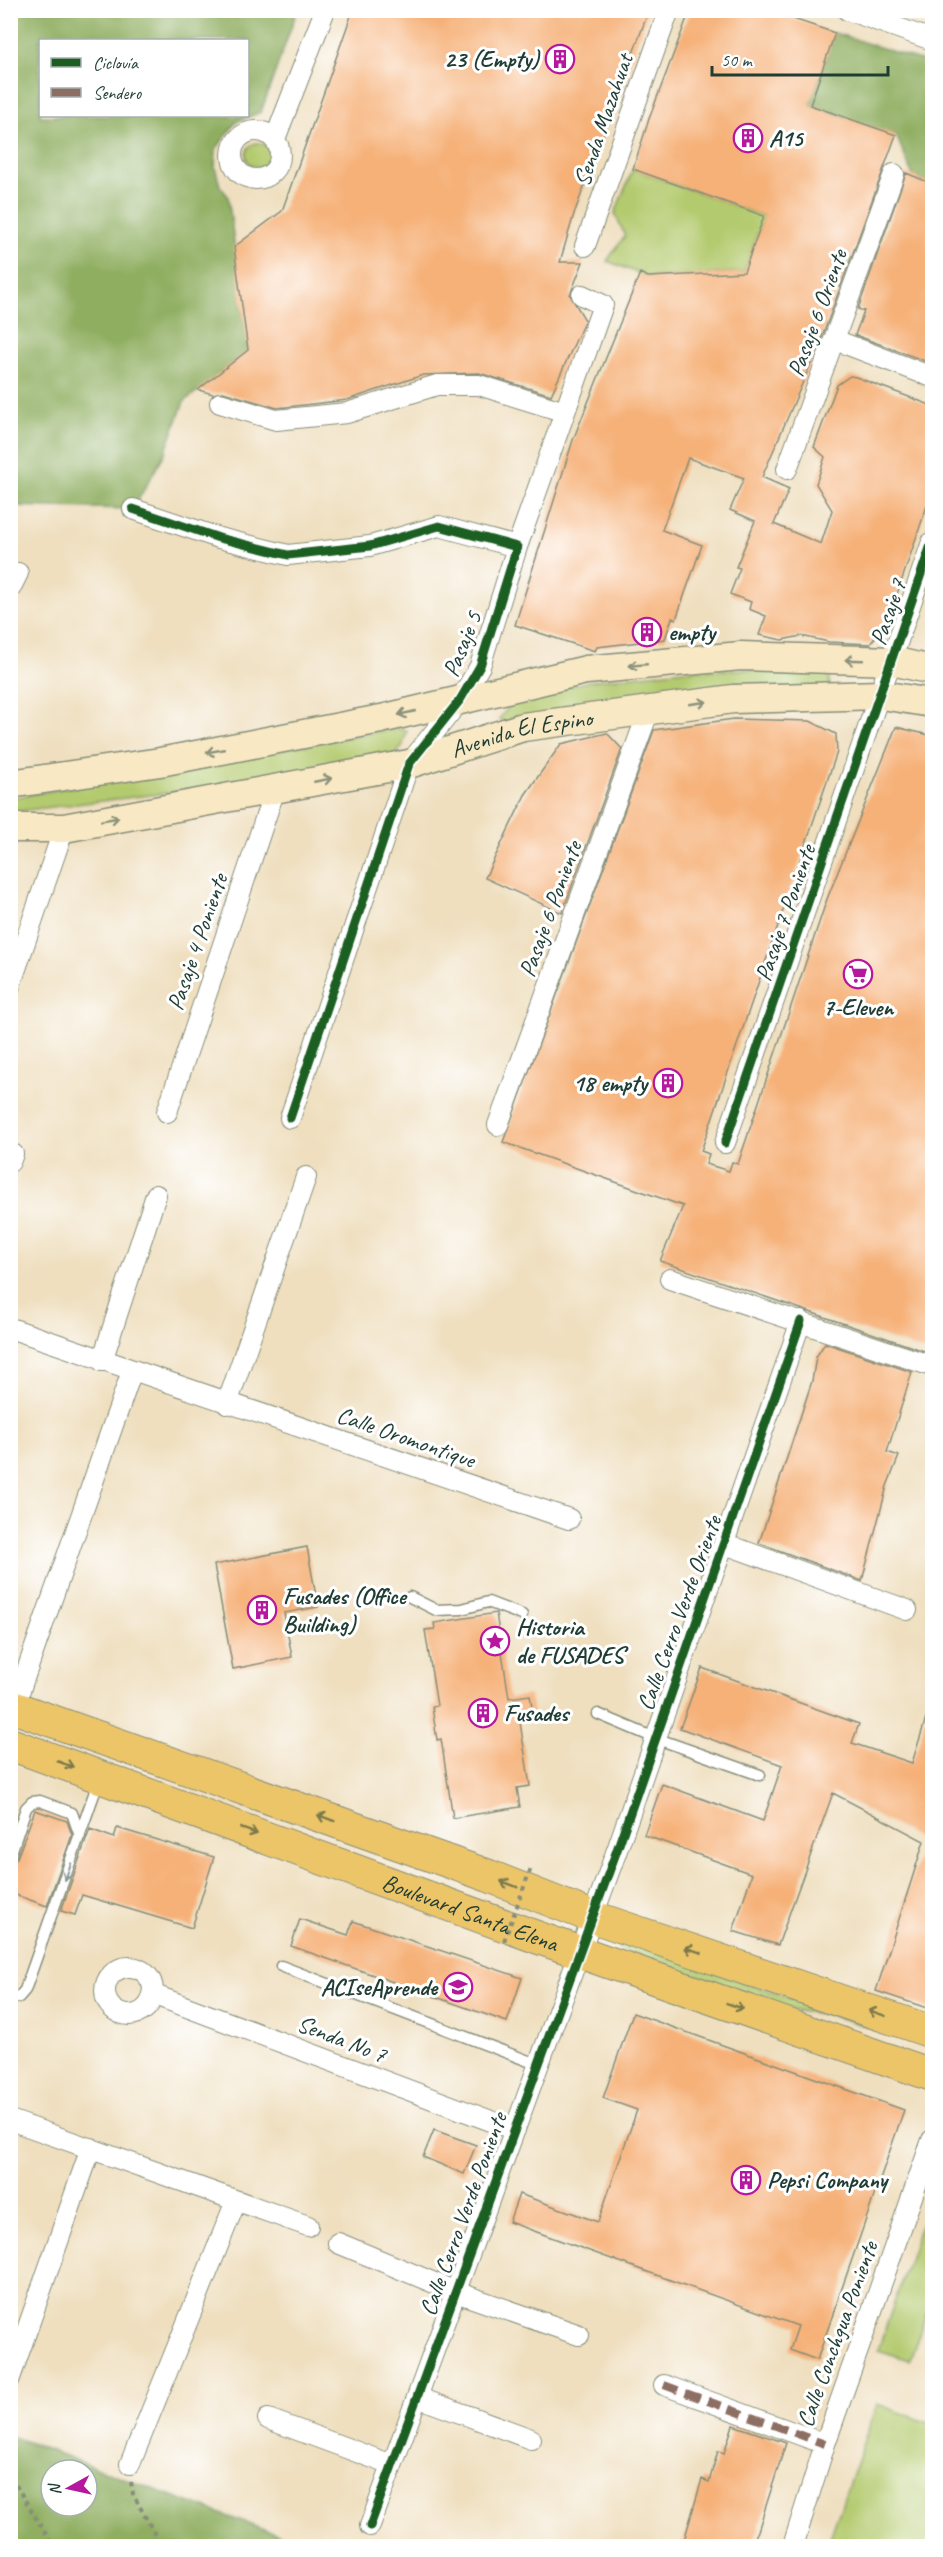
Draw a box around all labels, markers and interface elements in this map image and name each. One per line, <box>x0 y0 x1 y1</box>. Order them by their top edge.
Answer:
legend <box>39 39 249 117</box>
scale bar <box>712 39 888 77</box>
building icon: 23 (Empty) <box>544 43 576 75</box>
place label: 23 (Empty) <box>444 44 541 74</box>
street label: Senda Mazahuat <box>566 48 640 190</box>
text: 50 m <box>721 49 754 71</box>
text: Ciclovía <box>93 52 139 74</box>
text: Sendero <box>93 82 143 104</box>
building icon: A15 <box>732 122 764 154</box>
place label: A15 <box>769 123 805 153</box>
street label: Pasaje 6 Oriente <box>780 243 855 381</box>
street label: Pasaje 7 <box>863 574 914 649</box>
street label: Pasaje 5 <box>435 606 489 681</box>
building icon: empty <box>631 616 663 648</box>
place label: empty <box>668 617 718 647</box>
one-way arrow <box>844 654 864 666</box>
one-way arrow <box>629 660 649 671</box>
one-way arrow <box>687 698 707 709</box>
street label: Avenida El Espino <box>447 703 596 764</box>
one-way arrow <box>397 707 416 719</box>
one-way arrow <box>206 746 226 757</box>
one-way arrow <box>312 774 332 785</box>
one-way arrow <box>100 813 120 824</box>
street label: Pasaje 6 Poniente <box>512 835 589 981</box>
street label: Pasaje 7 Poniente <box>748 839 823 985</box>
street label: Pasaje 4 Poniente <box>160 868 235 1014</box>
supermarket icon: 7-Eleven <box>842 958 874 990</box>
place label: 7-Eleven <box>823 992 895 1022</box>
building icon: 18 empty <box>652 1067 684 1099</box>
place label: 18 empty <box>573 1068 650 1098</box>
street label: Calle Oromontique <box>333 1399 481 1475</box>
street label: Calle Cerro Verde Oriente <box>630 1510 729 1714</box>
place label: Fusades (Office Building) <box>283 1581 407 1639</box>
building icon: Fusades (Office Building) <box>246 1594 278 1626</box>
place label: Historia de FUSADES <box>516 1612 629 1670</box>
place icon: Historia de FUSADES <box>479 1625 511 1657</box>
building icon: Fusades <box>467 1697 499 1729</box>
place label: Fusades <box>504 1698 571 1728</box>
one-way arrow <box>56 1760 74 1771</box>
one-way arrow <box>317 1811 336 1822</box>
one-way arrow <box>239 1827 258 1838</box>
one-way arrow <box>62 1862 73 1881</box>
street label: Boulevard Santa Elena <box>378 1867 563 1959</box>
one-way arrow <box>500 1878 519 1889</box>
one-way arrow <box>684 1943 703 1954</box>
school or university icon: ACIseAprende <box>442 1971 474 2003</box>
place label: ACIseAprende <box>321 1972 439 2002</box>
one-way arrow <box>725 2001 744 2012</box>
one-way arrow <box>868 2006 887 2017</box>
street label: Senda No 7 <box>293 2008 392 2070</box>
street label: Calle Cerro Verde Poniente <box>412 2106 514 2320</box>
building icon: Pepsi Company <box>730 2164 762 2196</box>
place label: Pepsi Company <box>767 2165 890 2195</box>
street label: Calle Conchgua Poniente <box>790 2235 885 2431</box>
north arrow <box>39 2458 99 2518</box>
text: N <box>44 2481 66 2496</box>

